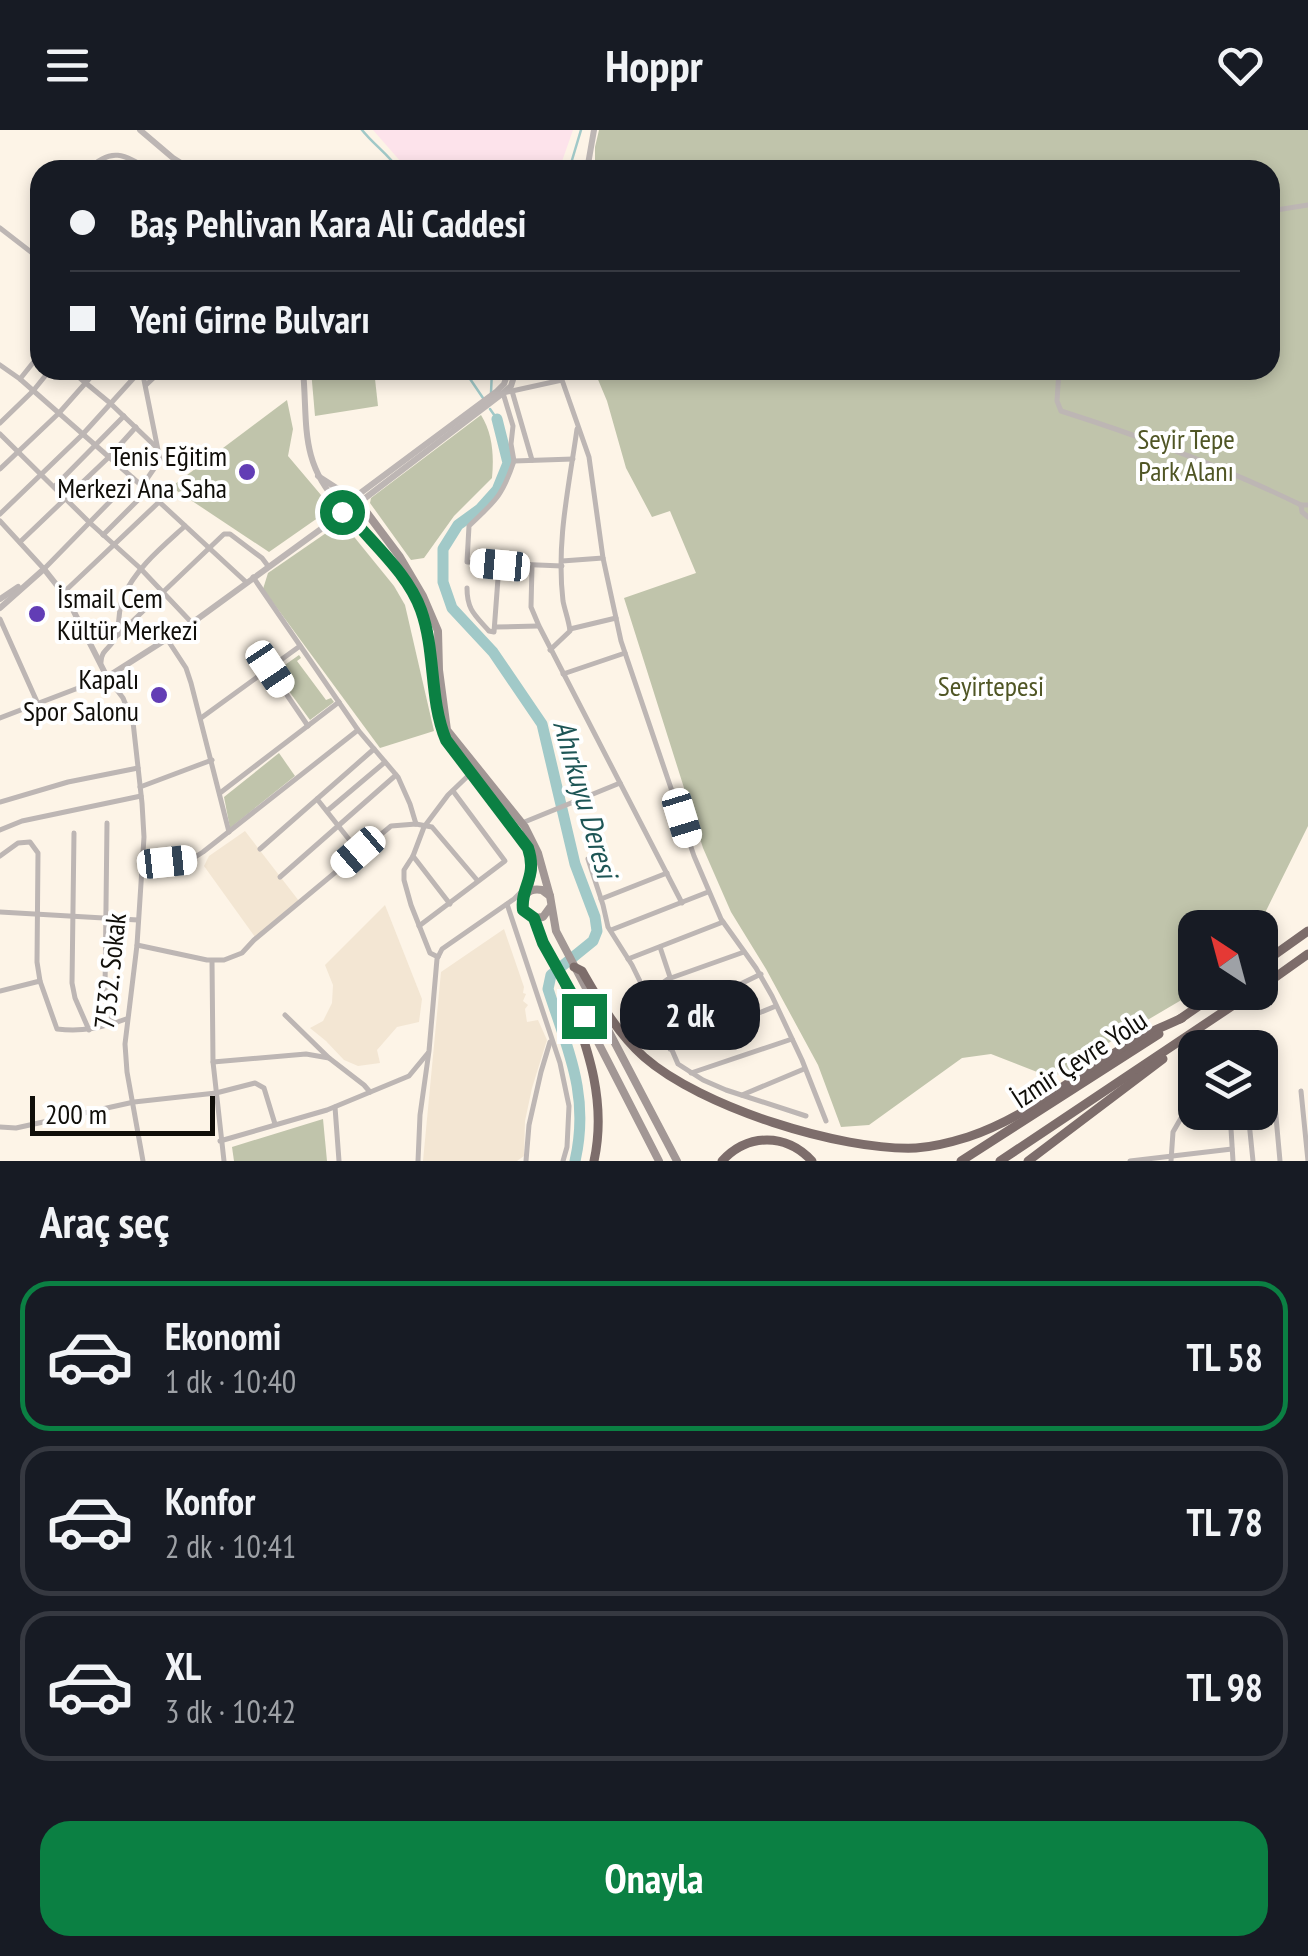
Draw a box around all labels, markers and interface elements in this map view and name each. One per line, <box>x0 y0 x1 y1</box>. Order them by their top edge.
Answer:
text: Hoppr <box>605 36 703 94</box>
icon: menu <box>40 38 95 93</box>
icon: heart <box>1213 38 1268 93</box>
text: Baş Pehlivan Kara Ali Caddesi <box>130 198 526 247</box>
text: Yeni Girne Bulvarı <box>130 294 370 343</box>
park label: Seyir Tepe Park Alanı <box>1137 420 1235 489</box>
place label: Tenis Eğitim Merkezi Ana Saha <box>57 437 227 506</box>
marker: Tenis Eğitim Merkezi Ana Saha <box>236 461 258 483</box>
route start <box>320 490 365 535</box>
car <box>469 547 531 583</box>
place label: İsmail Cem Kültür Merkezi <box>57 579 198 648</box>
marker: İsmail Cem Kültür Merkezi <box>26 603 48 625</box>
car <box>241 636 299 702</box>
place label: Kapalı Spor Salonu <box>23 660 139 729</box>
park label: Seyirtepesi <box>938 667 1044 704</box>
marker: Kapalı Spor Salonu <box>148 684 170 706</box>
water label: Ahırkuyu Deresi <box>545 715 629 886</box>
car <box>659 785 705 851</box>
car <box>326 821 390 883</box>
car <box>136 844 198 880</box>
north arrow <box>1178 910 1278 1010</box>
map controls <box>1178 910 1278 1130</box>
street label: 7532. Sokak <box>85 911 134 1031</box>
callout: 2 dk <box>619 981 759 1051</box>
route end <box>562 994 607 1039</box>
text: 2 dk <box>665 994 715 1036</box>
street label: İzmir Çevre Yolu <box>1004 1001 1154 1116</box>
button: layers <box>1178 1030 1278 1130</box>
scale bar <box>30 1091 215 1136</box>
text: 200 m <box>45 1095 107 1132</box>
text: Araç seç <box>40 1192 169 1250</box>
icon: car <box>45 1311 135 1401</box>
text: Ekonomi <box>165 1311 281 1360</box>
text: TL 58 <box>1186 1332 1263 1381</box>
text: 1 dk · 10:40 <box>165 1360 296 1402</box>
icon: car <box>45 1476 135 1566</box>
text: Konfor <box>165 1476 255 1525</box>
text: TL 78 <box>1186 1497 1263 1546</box>
text: 2 dk · 10:41 <box>165 1525 296 1567</box>
icon: car <box>45 1641 135 1731</box>
text: XL <box>165 1641 201 1690</box>
text: TL 98 <box>1186 1662 1263 1711</box>
text: 3 dk · 10:42 <box>165 1690 296 1732</box>
button: Onayla <box>40 1821 1268 1936</box>

